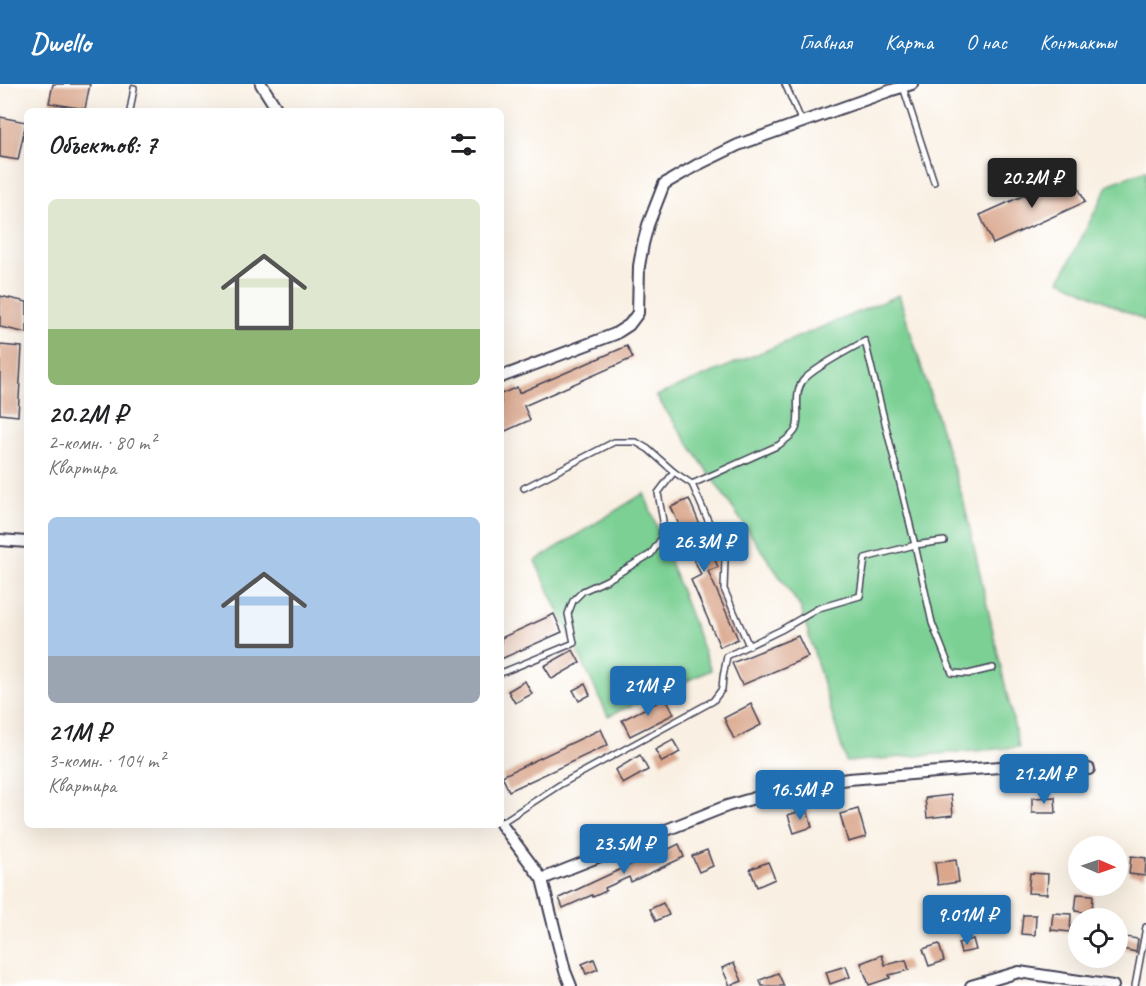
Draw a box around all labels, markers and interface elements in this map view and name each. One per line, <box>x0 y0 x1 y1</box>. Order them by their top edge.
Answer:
text: Dwello <box>30 25 91 60</box>
text: Главная <box>799 29 852 55</box>
text: Карта <box>885 29 933 55</box>
text: О нас <box>966 29 1007 55</box>
text: Контакты <box>1040 29 1116 55</box>
text: Объектов: 7 <box>48 128 157 161</box>
icon: filters <box>447 128 480 161</box>
pin: 20.2M ₽ <box>977 158 1087 209</box>
text: 20.2M ₽ <box>1002 165 1062 190</box>
icon: home <box>210 238 318 346</box>
text: 20.2M ₽ <box>48 397 127 430</box>
text: 2-комн. · 80 m² <box>48 430 156 455</box>
text: Квартира <box>48 455 116 480</box>
pin: 26.3M ₽ <box>649 522 759 573</box>
text: 26.3M ₽ <box>673 529 735 554</box>
icon: home <box>210 556 318 664</box>
pin: 21M ₽ <box>606 666 690 717</box>
text: 21M ₽ <box>624 673 672 698</box>
text: 21M ₽ <box>48 715 110 748</box>
text: 3-комн. · 104 m² <box>48 748 165 773</box>
pin: 21.2M ₽ <box>989 754 1099 805</box>
text: 21.2M ₽ <box>1014 761 1074 786</box>
pin: 16.5M ₽ <box>745 770 855 821</box>
text: Квартира <box>48 773 116 798</box>
text: 16.5M ₽ <box>770 777 830 802</box>
pin: 23.5M ₽ <box>569 824 679 875</box>
text: 23.5M ₽ <box>594 831 654 856</box>
north arrow <box>1068 836 1128 896</box>
map controls <box>1068 836 1128 968</box>
pin: 9.01M ₽ <box>912 895 1022 946</box>
text: 9.01M ₽ <box>937 902 997 927</box>
button: locate <box>1068 908 1128 968</box>

